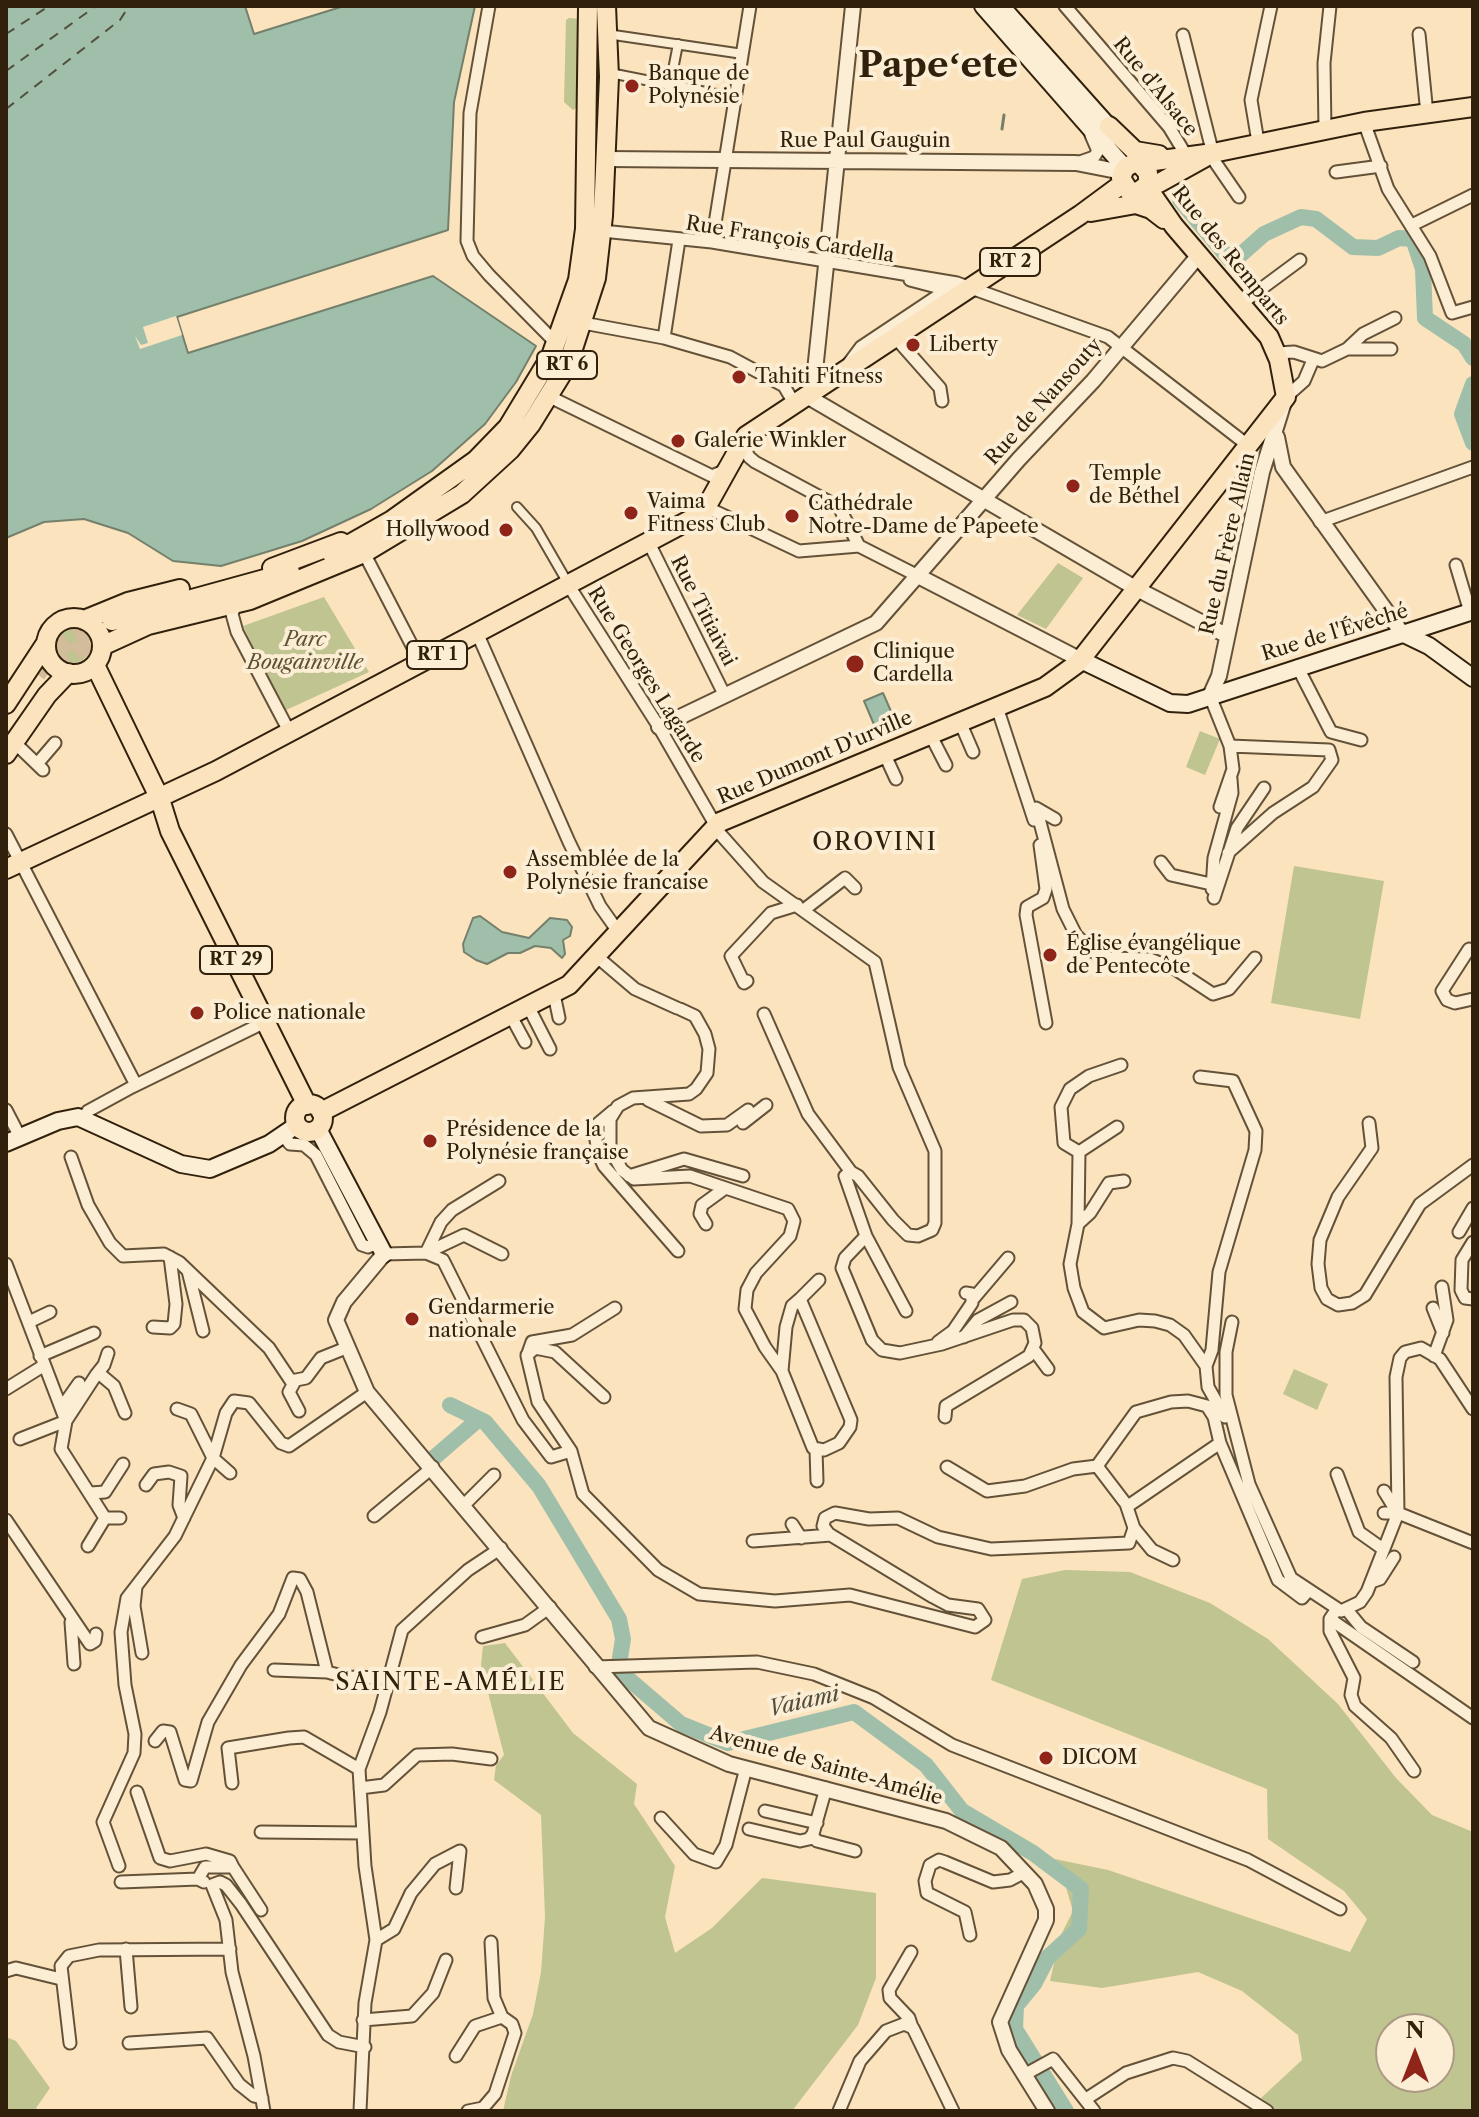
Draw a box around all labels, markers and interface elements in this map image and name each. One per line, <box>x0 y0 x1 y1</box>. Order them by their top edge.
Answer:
street label: Rue d'Alsace <box>1108 33 1202 141</box>
district label: Papeʻete <box>858 45 1018 89</box>
place label: Banque de Polynésie <box>648 62 749 109</box>
marker: Banque de Polynésie <box>623 77 641 95</box>
street label: Rue Paul Gauguin <box>780 129 950 153</box>
street label: Rue des Remparts <box>1166 181 1294 331</box>
street label: Rue François Cardella <box>684 212 896 268</box>
road number: RT 2 <box>980 248 1040 276</box>
place label: Liberty <box>929 333 998 357</box>
street label: Rue de Nansouty <box>981 333 1107 471</box>
marker: Liberty <box>904 336 922 354</box>
road number: RT 6 <box>537 351 597 379</box>
place label: Tahiti Fitness <box>755 365 883 389</box>
marker: Tahiti Fitness <box>730 368 748 386</box>
place label: Galerie Winkler <box>694 429 846 453</box>
marker: Galerie Winkler <box>669 432 687 450</box>
street label: Rue du Frère Allain <box>1195 451 1261 637</box>
place label: Temple de Béthel <box>1089 462 1180 509</box>
marker: Temple de Béthel <box>1064 477 1082 495</box>
place label: Vaima Fitness Club <box>647 490 765 537</box>
place label: Cathédrale Notre-Dame de Papeete <box>808 492 1039 539</box>
marker: Vaima Fitness Club <box>622 504 640 522</box>
marker: Cathédrale Notre-Dame de Papeete <box>783 507 801 525</box>
place label: Hollywood <box>385 518 490 542</box>
marker: Hollywood <box>497 521 515 539</box>
street label: Rue Titiaivai <box>665 552 741 670</box>
street label: Rue Georges Lagarde <box>582 582 710 768</box>
street label: Rue de l'Évêché <box>1259 599 1411 667</box>
park label: Parc Bougainville <box>247 628 363 675</box>
place label: Clinique Cardella <box>873 640 955 687</box>
road number: RT 1 <box>407 641 467 669</box>
marker: Clinique Cardella <box>844 653 866 675</box>
street label: Rue Dumont D'urville <box>714 706 916 810</box>
district label: OROVINI <box>812 829 938 857</box>
place label: Assemblée de la Polynésie francaise <box>526 848 709 895</box>
marker: Assemblée de la Polynésie francaise <box>501 863 519 881</box>
place label: Église évangélique de Pentecôte <box>1066 932 1241 979</box>
road number: RT 29 <box>200 946 272 974</box>
marker: Église évangélique de Pentecôte <box>1041 946 1059 964</box>
place label: Police nationale <box>213 1001 366 1025</box>
marker: Police nationale <box>188 1004 206 1022</box>
place label: Présidence de la Polynésie française <box>446 1118 629 1165</box>
marker: Présidence de la Polynésie française <box>421 1132 439 1150</box>
place label: Gendarmerie nationale <box>428 1296 555 1343</box>
marker: Gendarmerie nationale <box>403 1310 421 1328</box>
district label: SAINTE-AMÉLIE <box>335 1669 567 1697</box>
water label: Vaiami <box>766 1681 842 1723</box>
street label: Avenue de Sainte-Amélie <box>707 1721 945 1811</box>
place label: DICOM <box>1062 1746 1137 1770</box>
marker: DICOM <box>1037 1749 1055 1767</box>
north arrow <box>1375 2013 1455 2093</box>
text: N <box>1405 2017 1425 2044</box>

